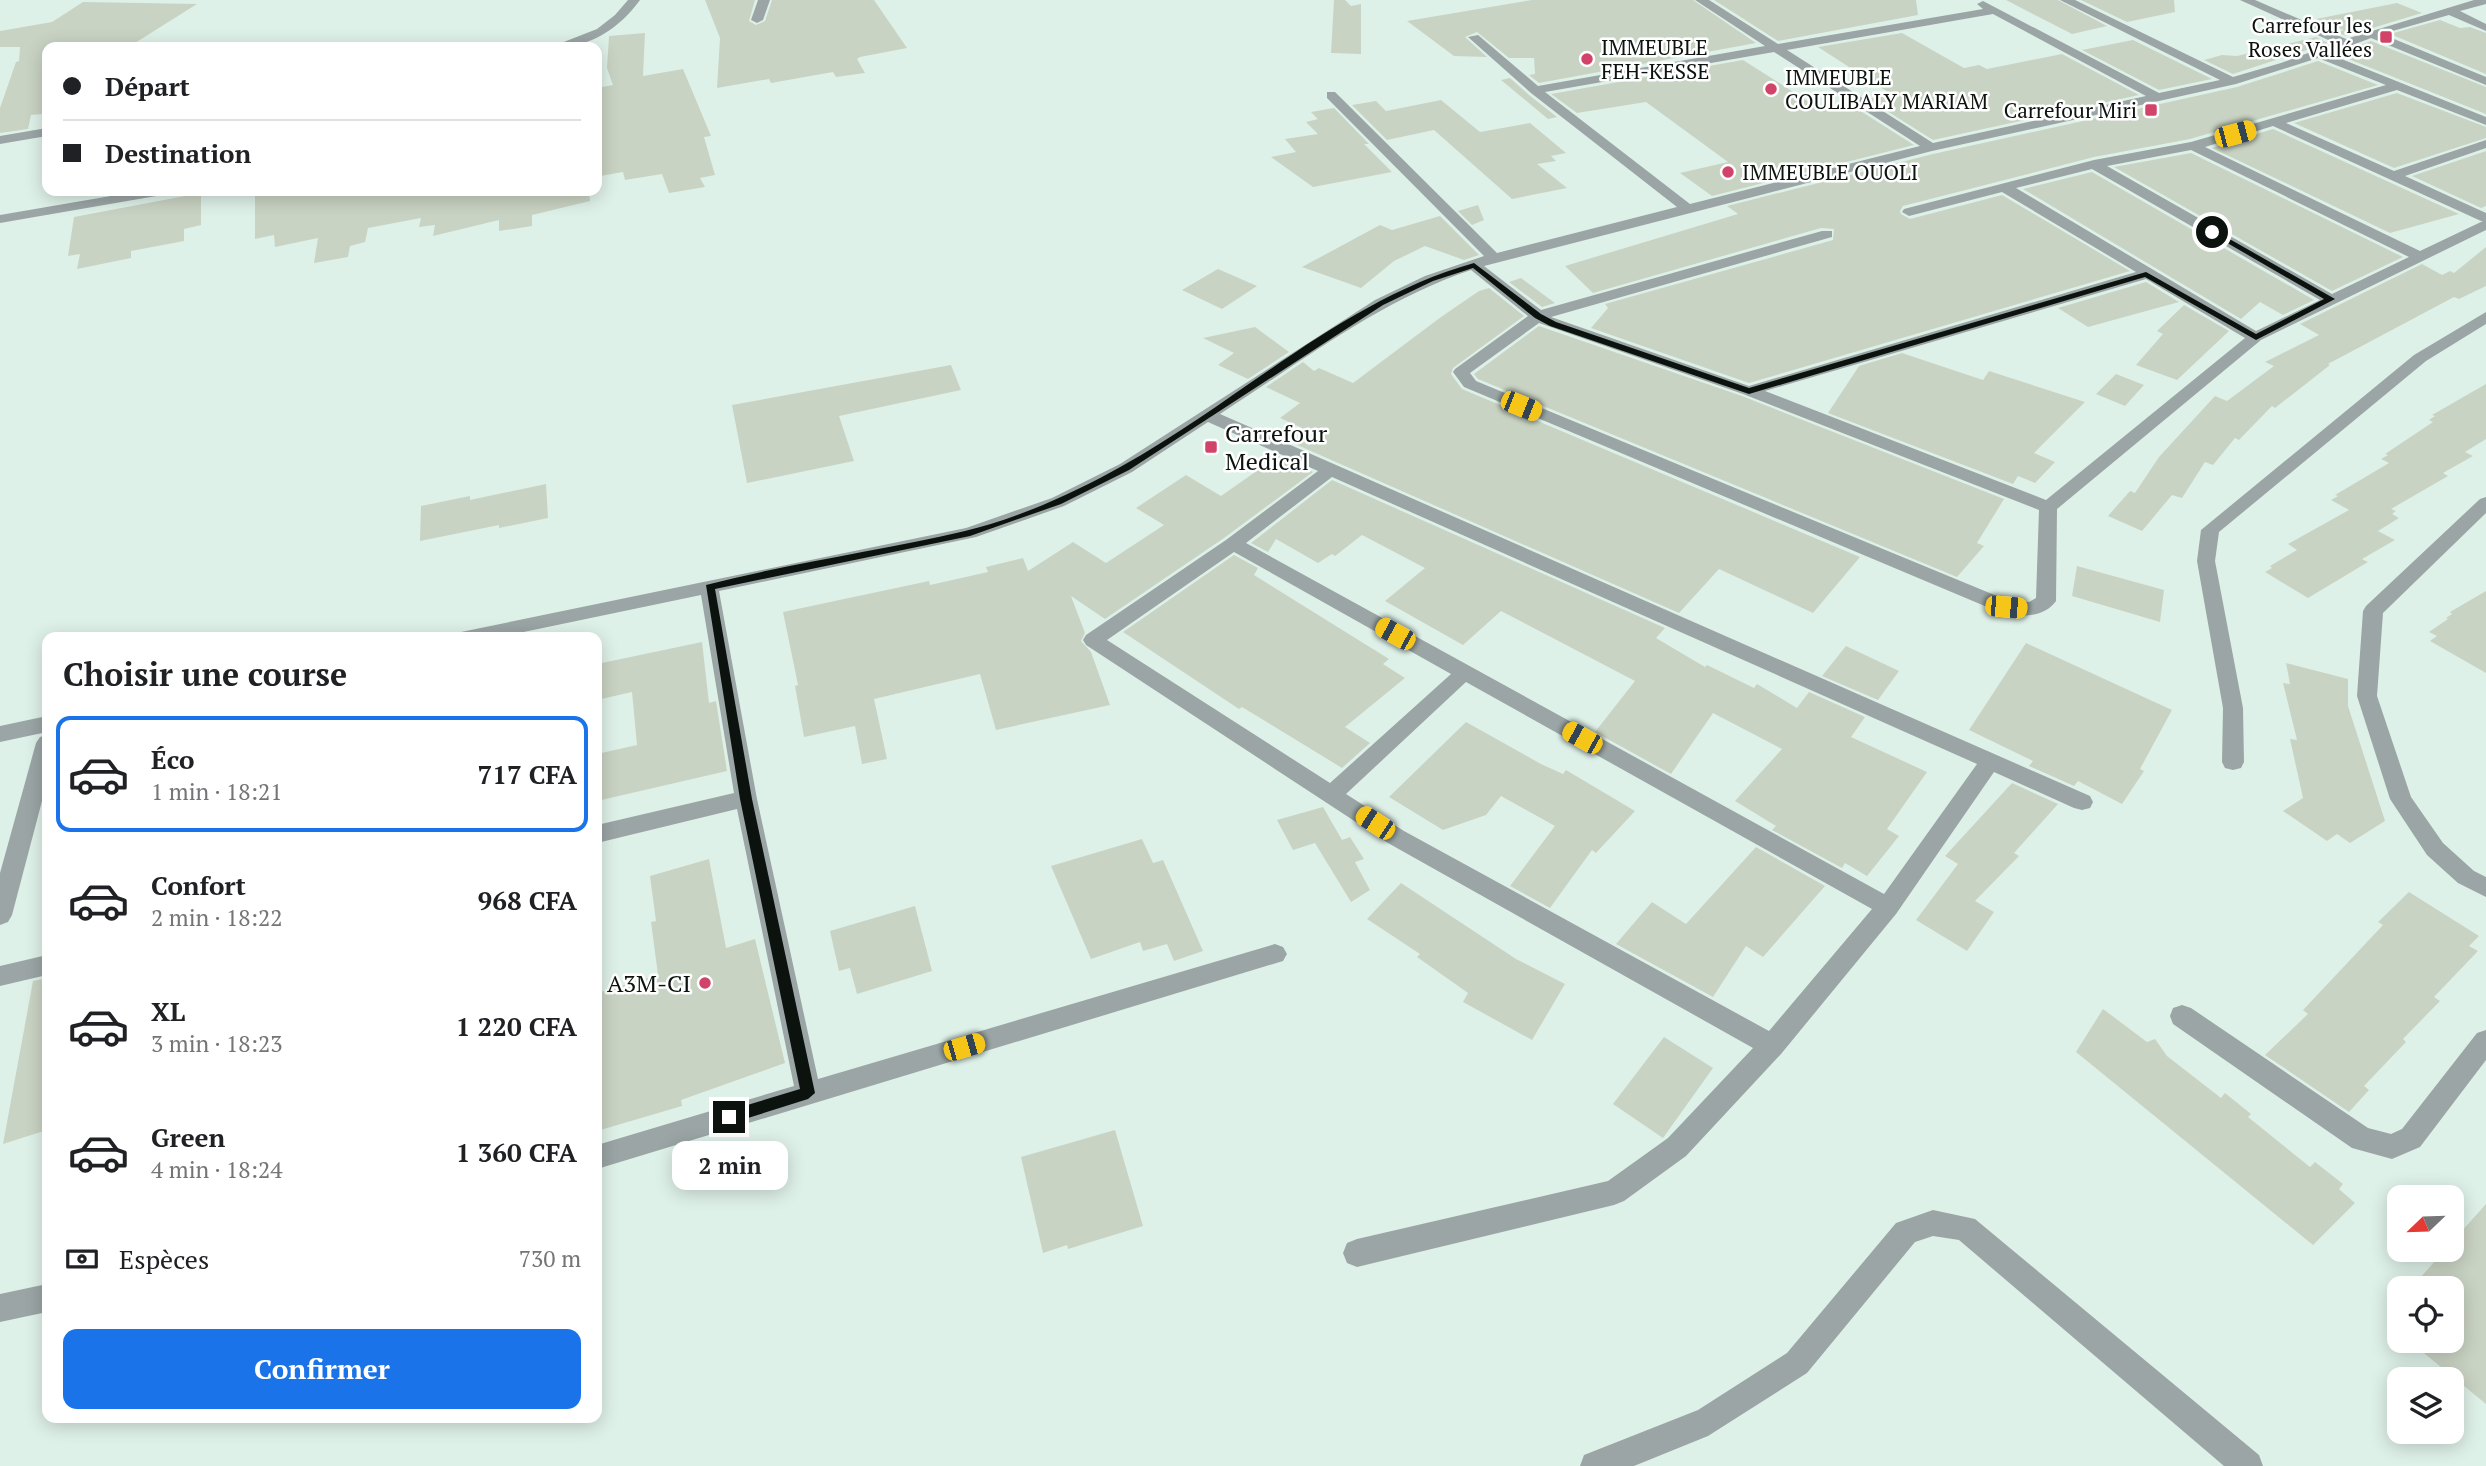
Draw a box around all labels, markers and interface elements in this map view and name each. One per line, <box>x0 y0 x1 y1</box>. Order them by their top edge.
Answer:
place label: Carrefour les Roses Vallées <box>2248 11 2372 63</box>
marker: Carrefour les Roses Vallées <box>2378 29 2394 45</box>
place label: IMMEUBLE FEH-KESSE <box>1601 33 1709 85</box>
marker: IMMEUBLE FEH-KESSE <box>1579 51 1595 67</box>
place label: IMMEUBLE COULIBALY MARIAM <box>1785 63 1988 115</box>
text: Départ <box>105 69 190 103</box>
marker: IMMEUBLE COULIBALY MARIAM <box>1763 81 1779 97</box>
place label: Carrefour Miri <box>2004 96 2137 124</box>
marker: Carrefour Miri <box>2143 102 2159 118</box>
car <box>2212 118 2259 150</box>
text: Destination <box>105 136 251 170</box>
place label: IMMEUBLE OUOLI <box>1742 158 1918 186</box>
marker: IMMEUBLE OUOLI <box>1720 164 1736 180</box>
route start <box>2196 216 2228 248</box>
car <box>1498 388 1545 424</box>
place label: Carrefour Medical <box>1225 417 1328 477</box>
marker: Carrefour Medical <box>1203 439 1219 455</box>
car <box>1985 595 2028 619</box>
car <box>1372 615 1419 653</box>
text: Choisir une course <box>63 653 347 695</box>
car <box>1559 719 1606 757</box>
text: Éco <box>151 742 194 776</box>
icon: car <box>67 743 130 806</box>
text: 717 CFA <box>478 757 577 791</box>
text: 1 min · 18:21 <box>151 776 283 807</box>
car <box>1352 803 1399 843</box>
text: Confort <box>151 868 246 902</box>
icon: car <box>67 869 130 932</box>
text: 968 CFA <box>478 883 577 917</box>
text: 2 min · 18:22 <box>151 902 283 933</box>
place label: A3M-CI <box>607 967 691 999</box>
marker: A3M-CI <box>697 975 713 991</box>
text: XL <box>151 994 185 1028</box>
icon: car <box>67 995 130 1058</box>
text: 1 220 CFA <box>456 1009 577 1043</box>
text: 3 min · 18:23 <box>151 1028 283 1059</box>
car <box>941 1031 988 1063</box>
route end <box>713 1101 745 1133</box>
text: Green <box>151 1120 225 1154</box>
icon: car <box>67 1121 130 1184</box>
text: 1 360 CFA <box>456 1135 577 1169</box>
callout: 2 min <box>671 1142 787 1190</box>
text: 2 min <box>699 1150 761 1181</box>
text: 4 min · 18:24 <box>151 1154 283 1185</box>
north arrow <box>2387 1185 2464 1262</box>
map controls <box>2387 1185 2464 1444</box>
icon: cash <box>63 1240 101 1278</box>
text: Espèces <box>119 1242 209 1276</box>
text: 730 m <box>519 1243 581 1274</box>
button: locate <box>2387 1276 2464 1353</box>
button: Confirmer <box>63 1329 581 1409</box>
button: layers <box>2387 1367 2464 1444</box>

